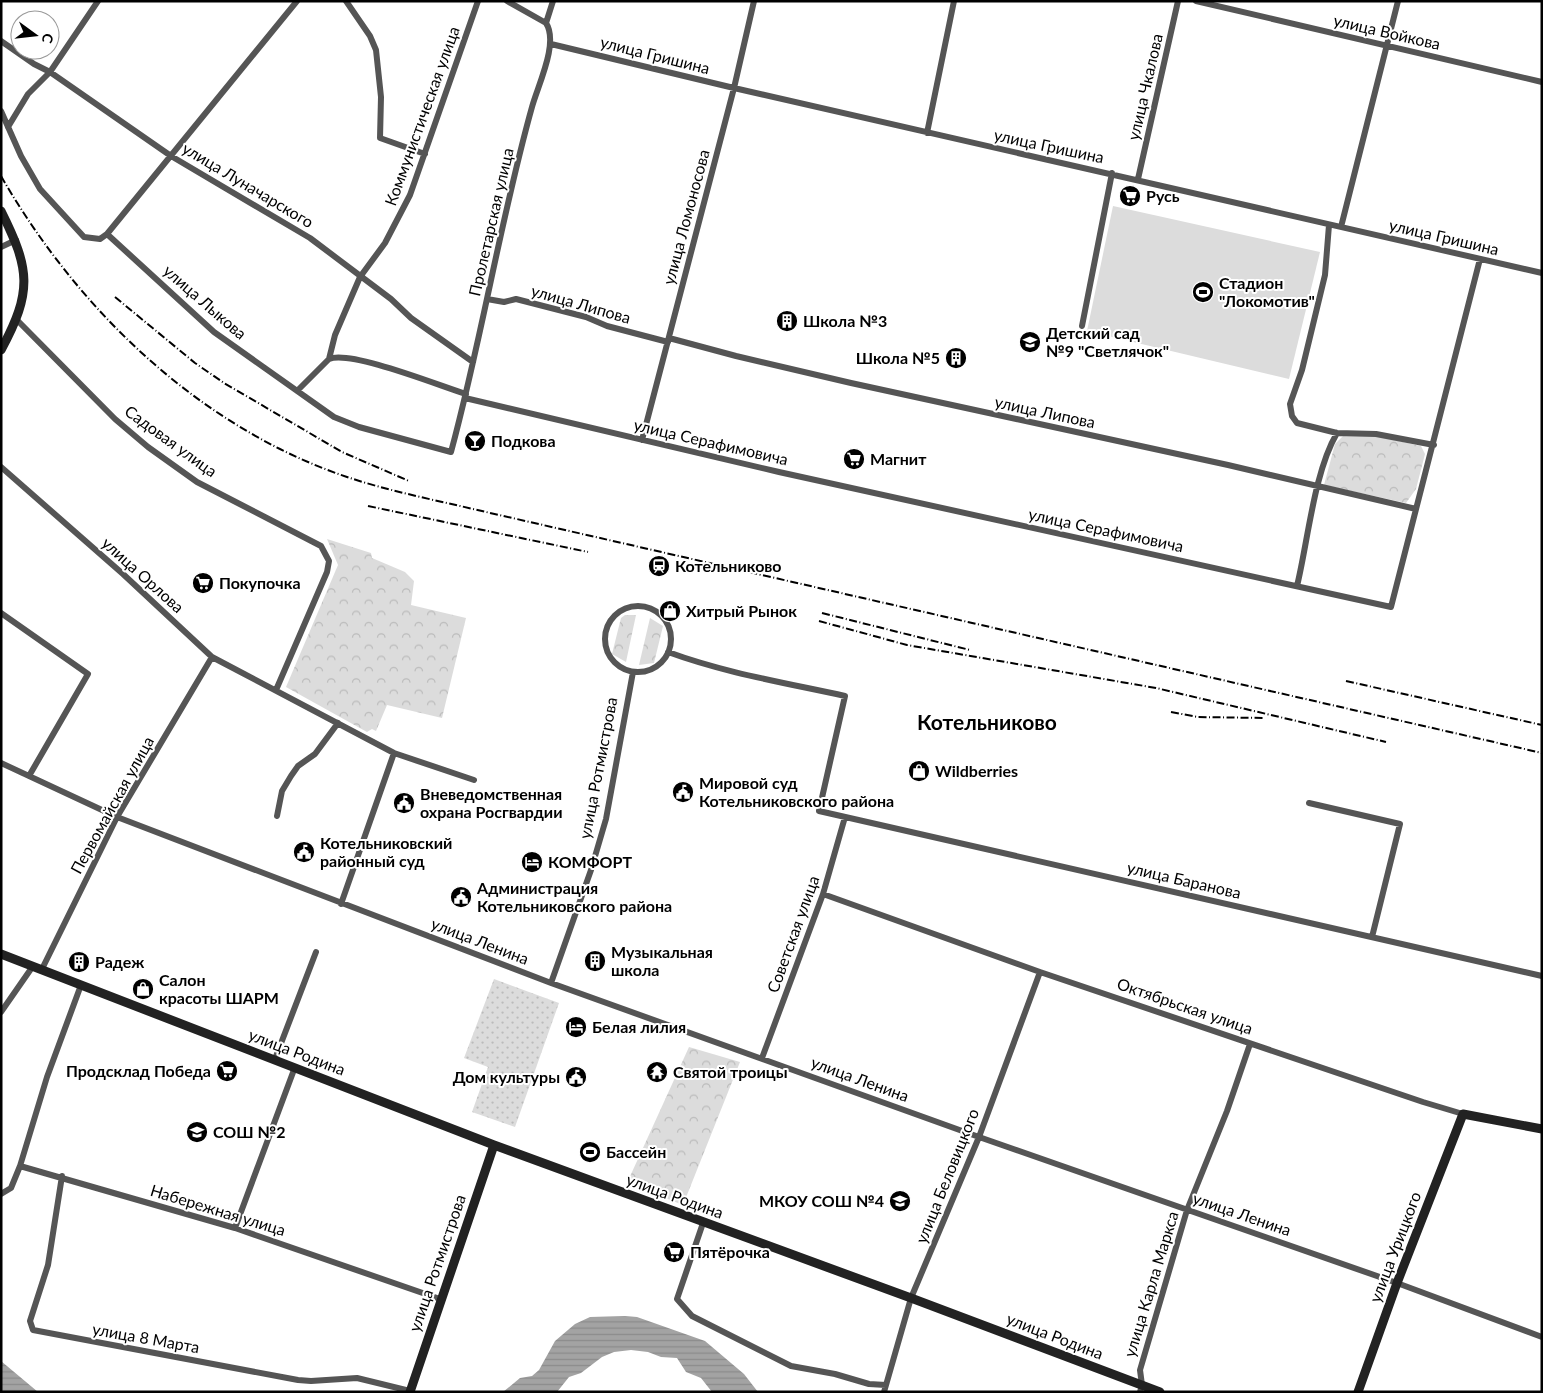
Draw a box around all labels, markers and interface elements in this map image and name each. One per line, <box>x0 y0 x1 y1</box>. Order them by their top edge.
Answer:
north arrow <box>10 10 60 60</box>
street label: улица Войкова <box>1332 10 1442 53</box>
street label: Коммунистическая улица <box>380 24 463 208</box>
text: С <box>38 32 57 46</box>
street label: улица Гришина <box>598 32 712 77</box>
street label: улица Чкалова <box>1123 32 1166 142</box>
street label: улица Гришина <box>992 125 1106 166</box>
street label: улица Луначарского <box>179 138 317 231</box>
street label: Пролетарская улица <box>464 146 517 298</box>
street label: улица Ломоносова <box>658 147 713 287</box>
supermarket icon: Русь <box>1118 184 1142 208</box>
place label: Русь <box>1146 186 1180 205</box>
street label: улица Гришина <box>1387 215 1501 258</box>
street label: улица Лыкова <box>160 260 251 343</box>
place label: Стадион "Локомотив" <box>1219 273 1315 310</box>
street label: улица Липова <box>529 280 633 327</box>
sports icon: Стадион "Локомотив" <box>1191 280 1215 304</box>
building icon: Школа №3 <box>775 309 799 333</box>
place label: Школа №3 <box>803 311 887 330</box>
place label: Детский сад №9 "Светлячок" <box>1046 323 1169 360</box>
school or university icon: Детский сад №9 "Светлячок" <box>1018 330 1042 354</box>
building icon: Школа №5 <box>944 346 968 370</box>
place label: Школа №5 <box>856 348 940 367</box>
street label: улица Липова <box>993 392 1097 431</box>
street label: Садовая улица <box>122 401 221 480</box>
street label: улица Серафимовича <box>632 414 790 469</box>
bar icon: Подкова <box>463 429 487 453</box>
place label: Подкова <box>491 431 556 450</box>
supermarket icon: Магнит <box>842 447 866 471</box>
place label: Магнит <box>870 449 927 468</box>
street label: улица Серафимовича <box>1027 504 1185 555</box>
street label: улица Орлова <box>99 533 188 616</box>
station icon: Котельниково <box>647 554 671 578</box>
place label: Котельниково <box>675 556 782 575</box>
supermarket icon: Покупочка <box>191 571 215 595</box>
place label: Покупочка <box>219 573 301 592</box>
shop icon: Хитрый Рынок <box>658 599 682 623</box>
place label: Хитрый Рынок <box>686 601 797 620</box>
street label: улица Ротмистрова <box>574 695 621 840</box>
district label: Котельниково <box>917 709 1057 734</box>
street label: Первомайская улица <box>66 733 157 877</box>
shop icon: Wildberries <box>907 759 931 783</box>
place label: Wildberries <box>935 761 1018 780</box>
place label: Мировой суд Котельниковского района <box>699 773 894 810</box>
public building icon: Мировой суд Котельниковского района <box>671 780 695 804</box>
place label: Вневедомственная охрана Росгвардии <box>420 784 562 821</box>
public building icon: Вневедомственная охрана Росгвардии <box>392 791 416 815</box>
place label: Котельниковский районный суд <box>320 833 452 870</box>
public building icon: Котельниковский районный суд <box>292 840 316 864</box>
hotel icon: КОМФОРТ <box>520 850 544 874</box>
place label: КОМФОРТ <box>548 852 632 871</box>
street label: улица Баранова <box>1125 857 1243 902</box>
street label: Советская улица <box>763 873 823 995</box>
place label: Администрация Котельниковского района <box>476 878 672 915</box>
public building icon: Администрация Котельниковского района <box>449 885 473 909</box>
street label: улица Ленина <box>429 913 532 968</box>
place label: Музыкальная школа <box>611 942 713 979</box>
building icon: Музыкальная школа <box>583 949 607 973</box>
building icon: Радеж <box>67 950 91 974</box>
place label: Радеж <box>95 952 144 971</box>
place label: Салон красоты ШАРМ <box>159 970 279 1007</box>
street label: Октябрьская улица <box>1115 973 1255 1038</box>
shop icon: Салон красоты ШАРМ <box>131 977 155 1001</box>
hotel icon: Белая лилия <box>564 1015 588 1039</box>
place label: Белая лилия <box>592 1017 686 1036</box>
street label: улица Родина <box>246 1024 348 1079</box>
street label: улица Ленина <box>809 1052 912 1105</box>
supermarket icon: Продсклад Победа <box>215 1059 239 1083</box>
temple icon: Святой троицы <box>645 1060 669 1084</box>
place label: Продсклад Победа <box>66 1061 211 1080</box>
place label: Святой троицы <box>673 1062 788 1081</box>
public building icon: Дом культуры <box>564 1065 588 1089</box>
place label: Дом культуры <box>453 1067 560 1086</box>
street label: улица Беловицкого <box>911 1106 982 1246</box>
school or university icon: СОШ №2 <box>185 1120 209 1144</box>
place label: СОШ №2 <box>213 1122 286 1141</box>
sports icon: Бассейн <box>578 1140 602 1164</box>
place label: Бассейн <box>606 1142 666 1161</box>
street label: улица Родина <box>624 1169 726 1222</box>
street label: Набережная улица <box>148 1180 288 1239</box>
street label: улица Ленина <box>1190 1188 1294 1239</box>
school or university icon: МКОУ СОШ №4 <box>888 1189 912 1213</box>
street label: улица Урицкого <box>1365 1189 1424 1305</box>
place label: МКОУ СОШ №4 <box>759 1191 884 1210</box>
street label: улица Ротмистрова <box>404 1192 469 1334</box>
street label: улица Карла Маркса <box>1119 1209 1182 1359</box>
supermarket icon: Пятёрочка <box>662 1240 686 1264</box>
place label: Пятёрочка <box>690 1242 770 1261</box>
street label: улица Родина <box>1004 1308 1106 1363</box>
street label: улица 8 Марта <box>91 1319 201 1356</box>

